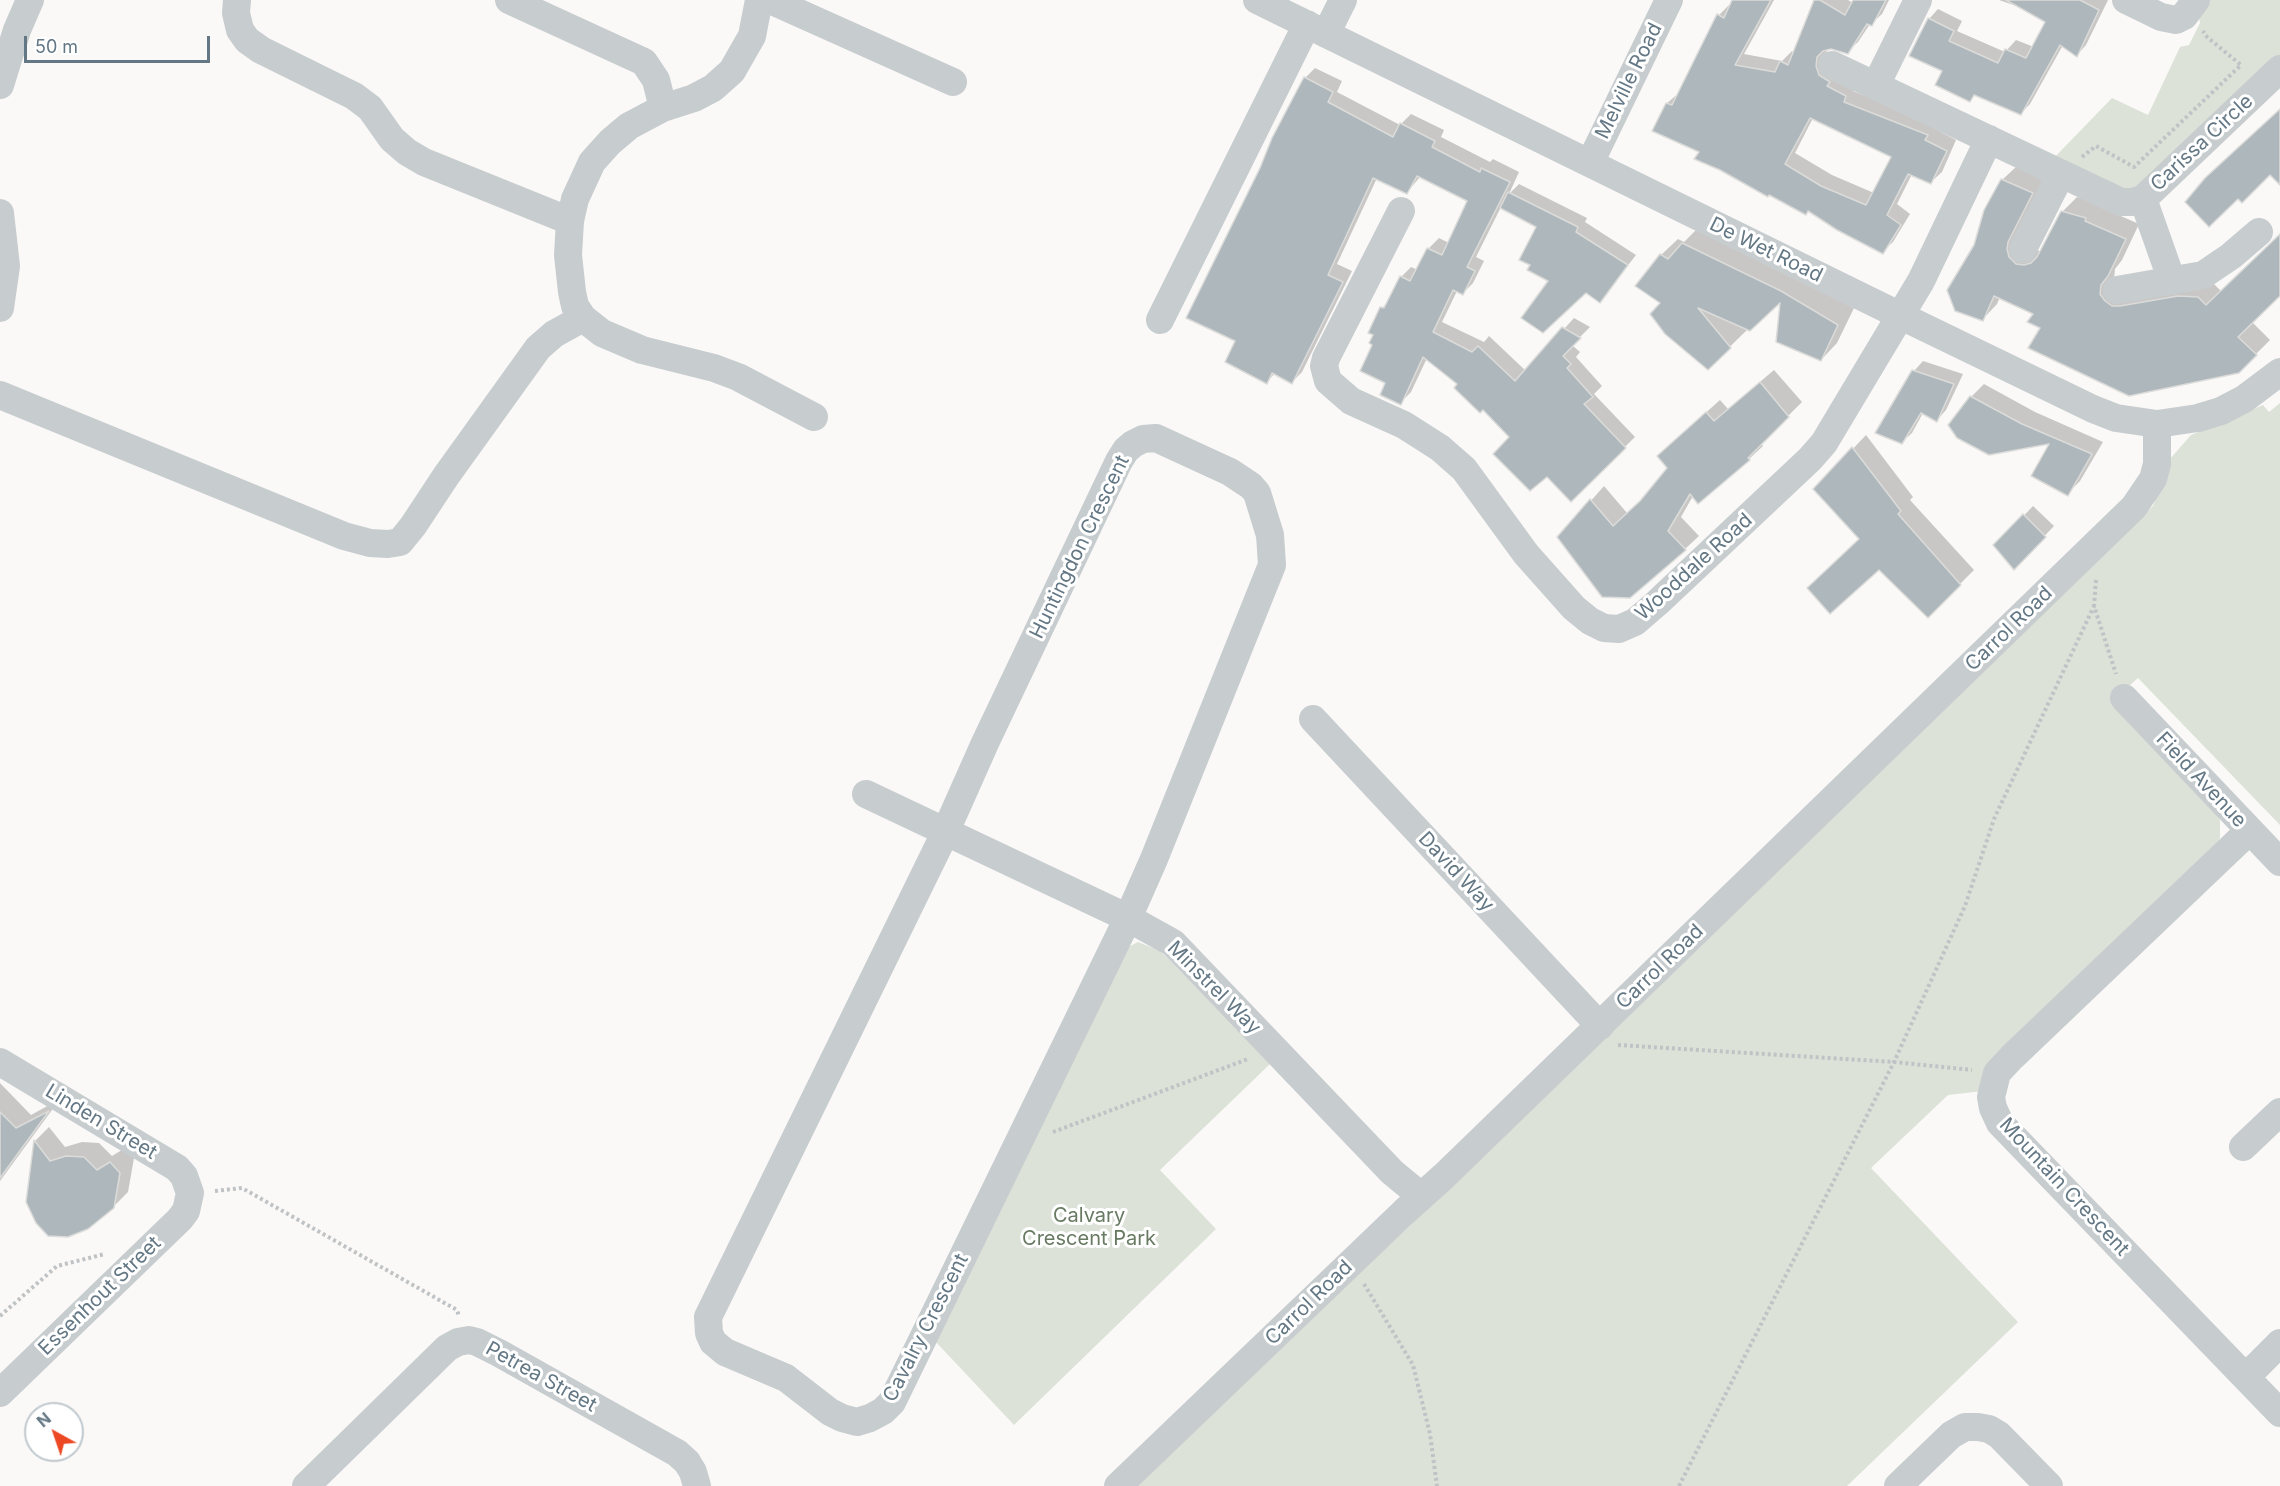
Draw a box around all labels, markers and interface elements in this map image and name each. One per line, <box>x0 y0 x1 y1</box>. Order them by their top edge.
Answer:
street label: Melville Road <box>1591 19 1667 143</box>
scale bar <box>27 24 213 62</box>
text: 50 m <box>35 36 78 57</box>
street label: Carissa Circle <box>2146 90 2258 196</box>
street label: De Wet Road <box>1706 212 1826 288</box>
street label: Huntingdon Crescent <box>1025 451 1135 643</box>
street label: Wooddale Road <box>1631 508 1757 626</box>
street label: Carrol Road <box>1961 582 2057 676</box>
street label: Field Avenue <box>2151 727 2251 833</box>
street label: David Way <box>1413 827 1499 917</box>
street label: Carrol Road <box>1612 920 1708 1014</box>
street label: Minstrel Way <box>1162 936 1266 1040</box>
street label: Linden Street <box>41 1079 161 1165</box>
street label: Mountain Crescent <box>1994 1113 2134 1261</box>
park label: Calvary Crescent Park <box>1022 1204 1156 1251</box>
street label: Essenhout Street <box>34 1231 166 1361</box>
street label: Cavalry Crescent <box>878 1250 974 1406</box>
street label: Carrol Road <box>1261 1256 1357 1350</box>
street label: Petrea Street <box>481 1337 601 1417</box>
north arrow <box>24 1402 84 1462</box>
text: N <box>33 1408 55 1431</box>

